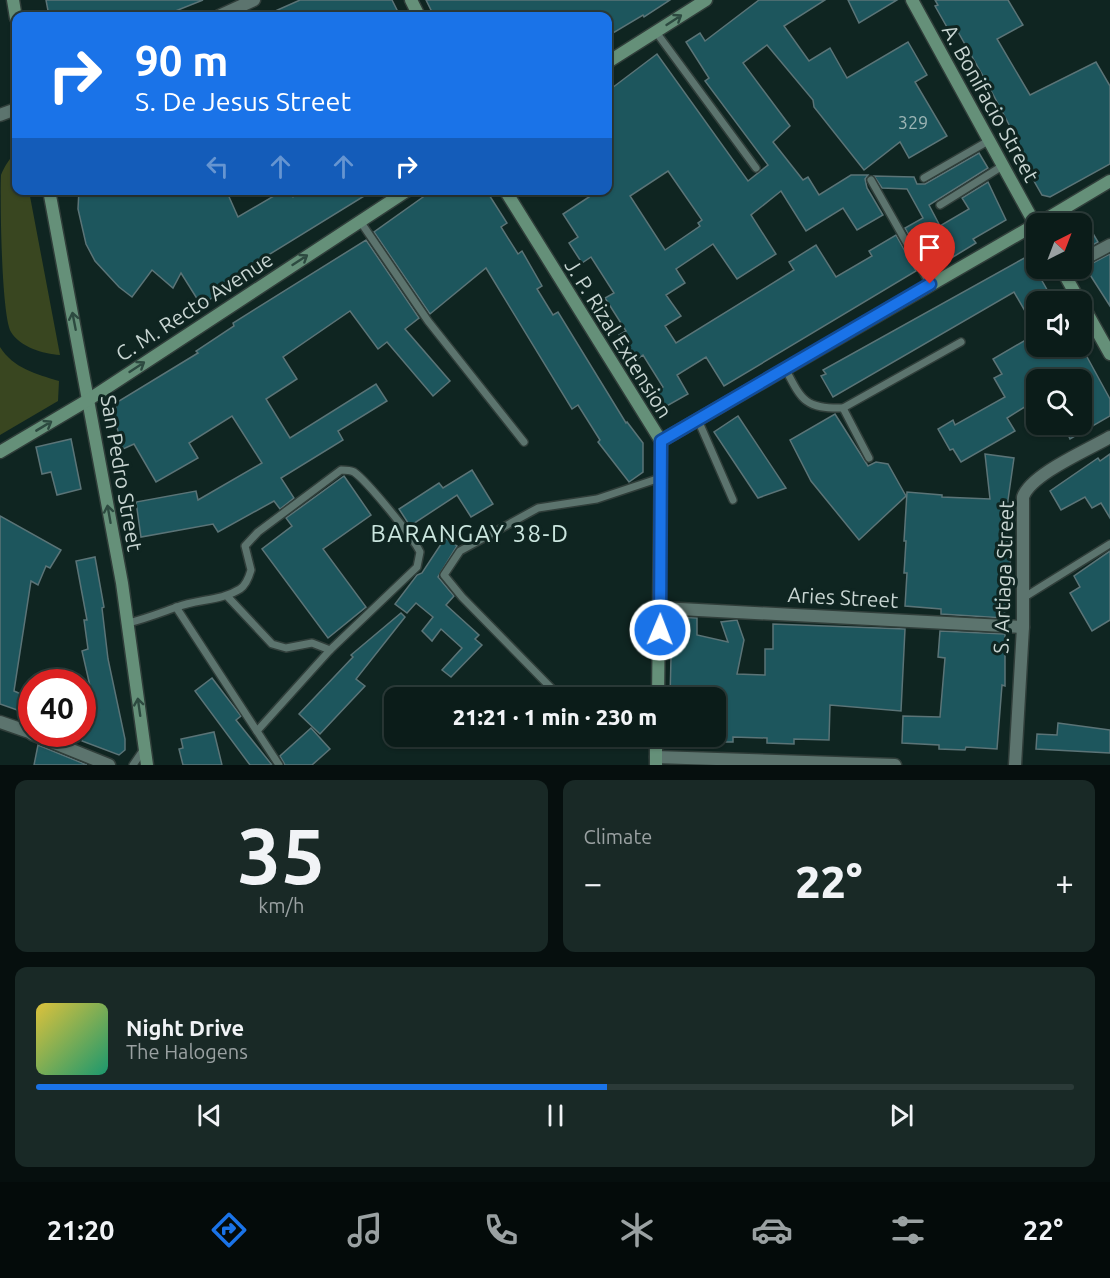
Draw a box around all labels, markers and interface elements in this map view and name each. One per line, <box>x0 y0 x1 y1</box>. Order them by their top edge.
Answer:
one-way arrow <box>665 14 682 26</box>
street label: A. Bonifacio Street <box>938 20 1044 186</box>
icon: right <box>36 36 114 114</box>
text: 90 m <box>135 37 229 84</box>
text: S. De Jesus Street <box>135 86 351 116</box>
house number: 329 <box>898 112 928 132</box>
icon: left <box>201 150 234 183</box>
icon: ahead <box>264 150 297 183</box>
icon: ahead <box>327 150 360 183</box>
icon: right <box>390 150 423 183</box>
north arrow <box>1026 213 1092 279</box>
map controls <box>1026 213 1092 435</box>
pin <box>904 222 955 284</box>
icon: arrive <box>913 231 946 264</box>
street label: C. M. Recto Avenue <box>111 246 277 366</box>
one-way arrow <box>291 254 308 266</box>
street label: J. P. Rizal Extension <box>560 254 678 422</box>
button: sound <box>1026 291 1092 357</box>
one-way arrow <box>68 312 79 332</box>
one-way arrow <box>128 360 145 373</box>
button: search <box>1026 369 1092 435</box>
street label: San Pedro Street <box>96 393 148 553</box>
one-way arrow <box>35 419 52 431</box>
street label: S. Artiaga Street <box>988 500 1018 654</box>
one-way arrow <box>103 505 114 525</box>
district label: BARANGAY 38-D <box>371 520 569 547</box>
street label: Aries Street <box>787 582 899 612</box>
position arrow <box>628 598 692 662</box>
speed limit sign: 40 <box>18 669 96 747</box>
one-way arrow <box>133 698 144 717</box>
text: 21:21 · 1 min · 230 m <box>453 704 657 729</box>
text: 35 <box>237 811 325 899</box>
text: Climate <box>584 825 652 848</box>
text: 22° <box>795 856 862 907</box>
text: − <box>584 864 602 901</box>
text: + <box>1055 864 1074 901</box>
text: km/h <box>258 894 304 917</box>
text: Night Drive <box>126 1015 244 1040</box>
text: The Halogens <box>126 1040 248 1063</box>
icon: previous <box>193 1099 226 1132</box>
icon: pause <box>539 1099 572 1132</box>
icon: next <box>885 1099 918 1132</box>
icon: directions <box>208 1209 250 1251</box>
icon: music <box>344 1209 386 1251</box>
icon: phone <box>480 1209 522 1251</box>
icon: climate <box>616 1209 658 1251</box>
icon: car <box>751 1209 793 1251</box>
icon: filters <box>887 1209 929 1251</box>
text: 21:20 <box>47 1215 114 1245</box>
text: 22° <box>1023 1215 1063 1245</box>

